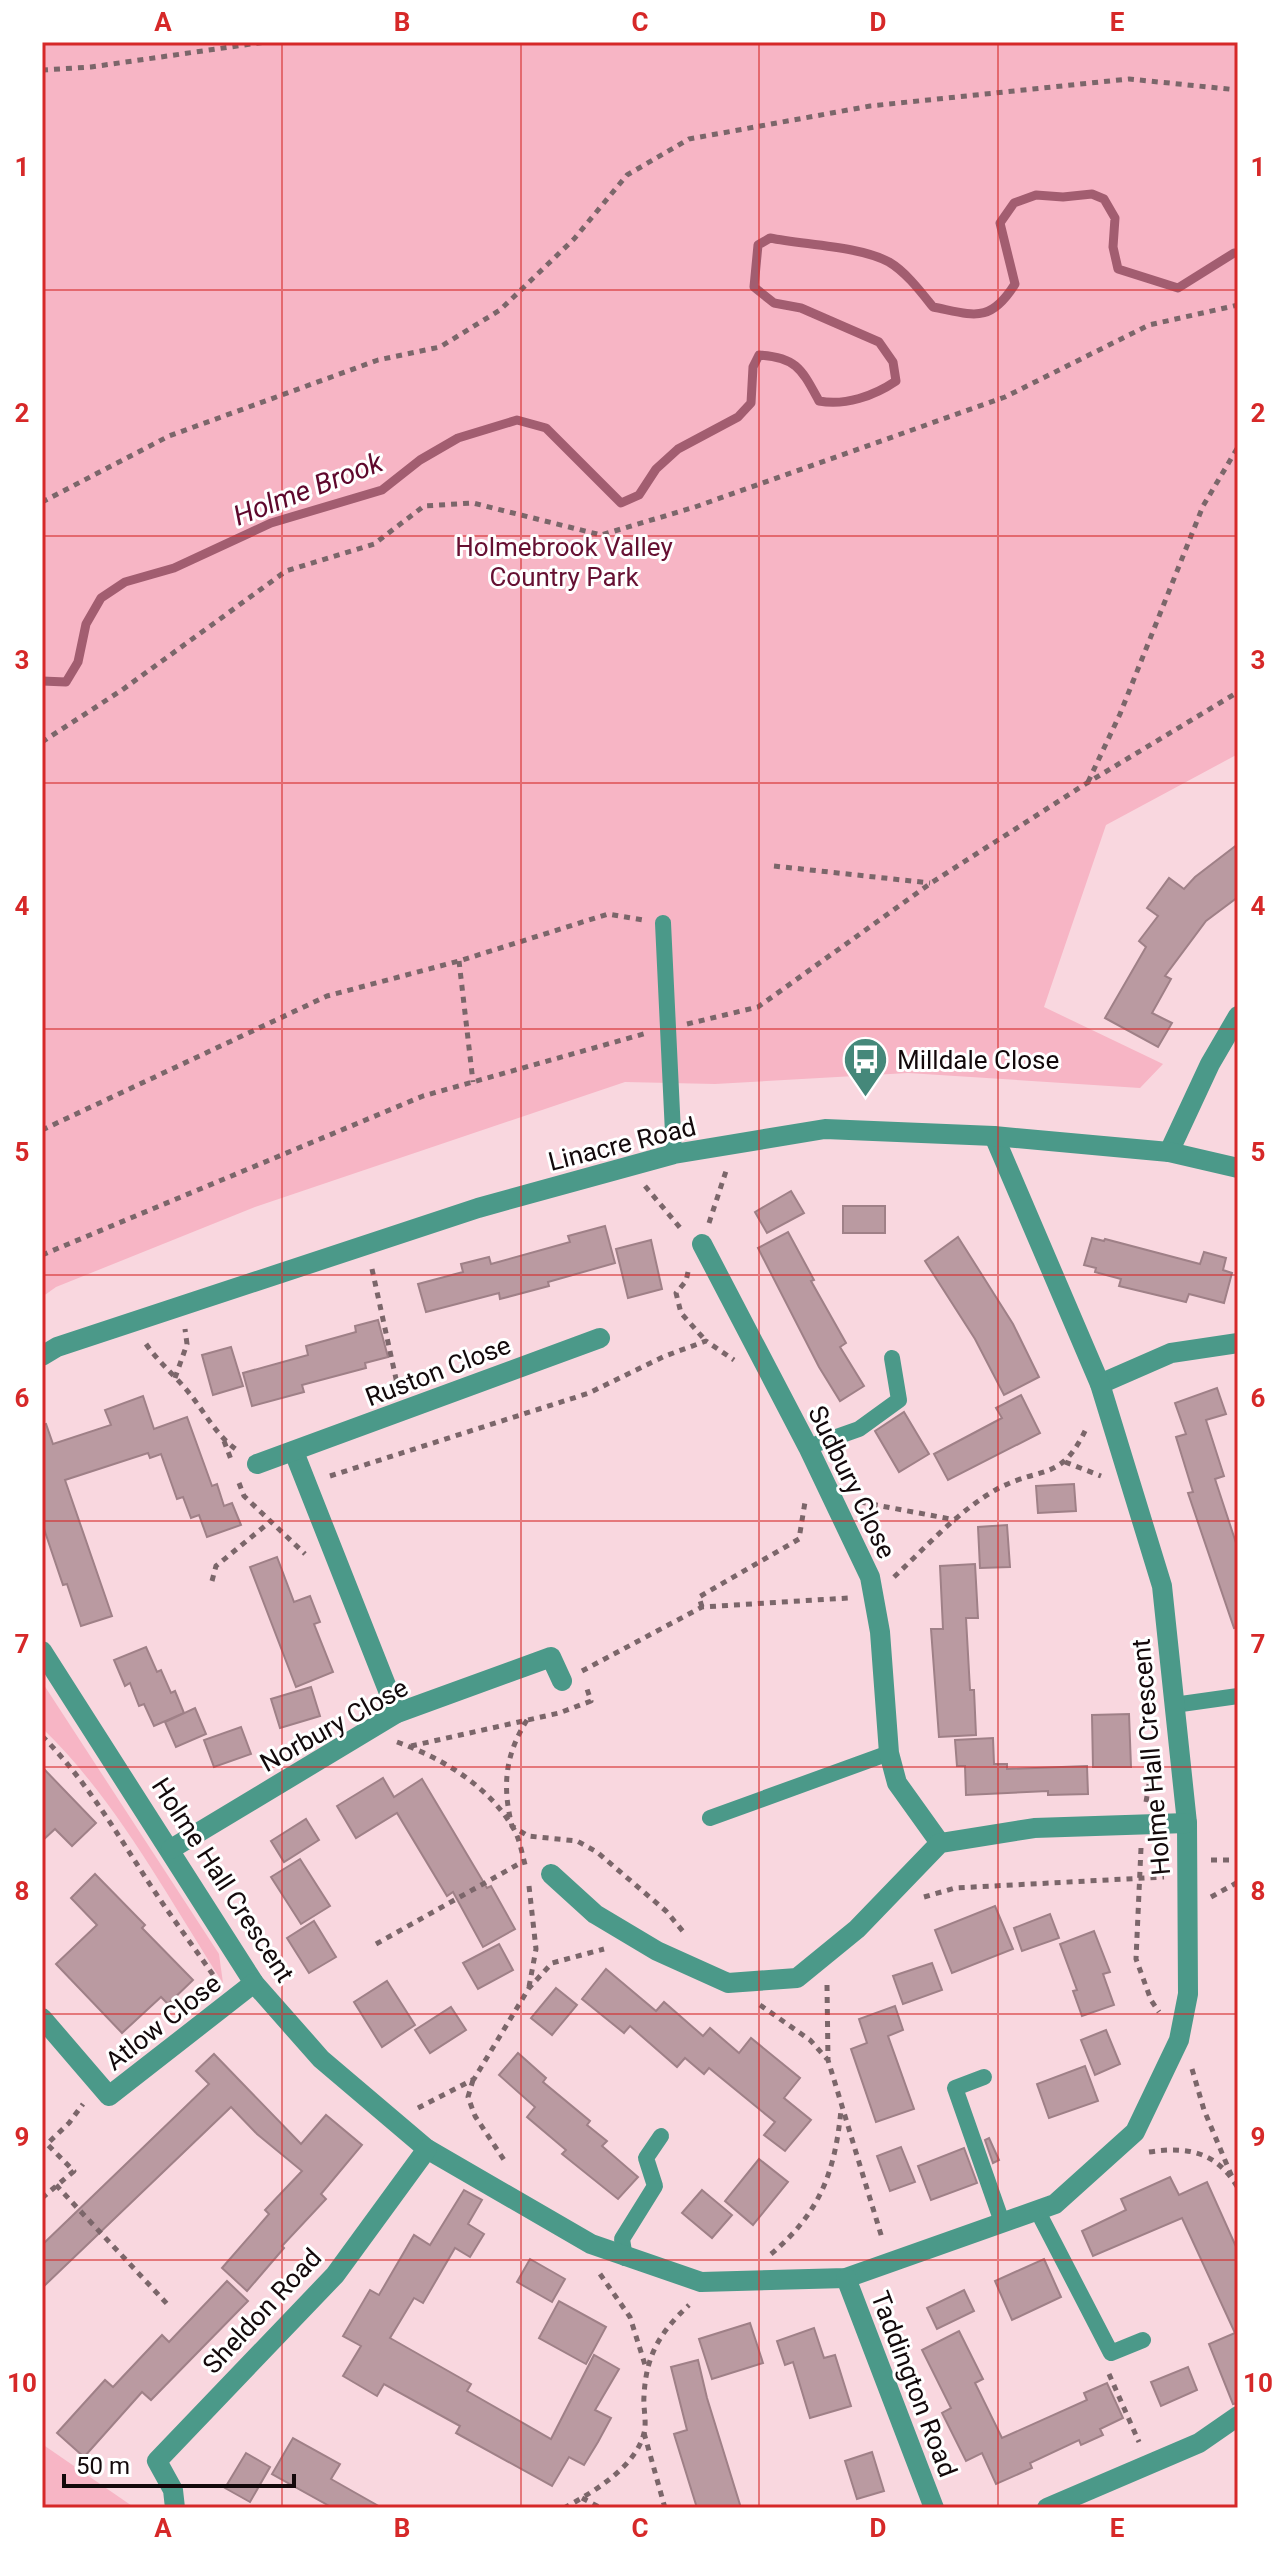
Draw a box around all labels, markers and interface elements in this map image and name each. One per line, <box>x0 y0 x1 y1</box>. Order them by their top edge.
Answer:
text: A <box>154 7 172 37</box>
text: B <box>394 7 410 37</box>
text: C <box>631 7 649 37</box>
text: D <box>870 7 886 37</box>
text: E <box>1110 7 1125 37</box>
text: 1 <box>15 152 29 182</box>
text: 1 <box>1251 152 1265 182</box>
text: 2 <box>15 398 29 428</box>
text: 2 <box>1251 398 1265 428</box>
water label: Holme Brook <box>229 445 388 533</box>
park label: Holmebrook Valley Country Park <box>455 532 673 592</box>
text: 3 <box>15 645 29 675</box>
text: 3 <box>1251 645 1265 675</box>
text: 4 <box>15 891 30 921</box>
text: 4 <box>1251 891 1266 921</box>
bus stop icon: Milldale Close <box>842 1036 890 1099</box>
place label: Milldale Close <box>897 1045 1059 1075</box>
street label: Linacre Road <box>545 1111 699 1177</box>
text: 5 <box>15 1137 29 1167</box>
text: 5 <box>1251 1137 1265 1167</box>
street label: Ruston Close <box>361 1330 515 1412</box>
text: 6 <box>15 1383 30 1413</box>
text: 6 <box>1251 1383 1266 1413</box>
street label: Sudbury Close <box>802 1401 902 1563</box>
text: 7 <box>15 1629 29 1659</box>
text: 7 <box>1251 1629 1265 1659</box>
street label: Holme Hall Crescent <box>1126 1637 1176 1877</box>
street label: Norbury Close <box>255 1672 413 1778</box>
street label: Holme Hall Crescent <box>146 1772 300 1988</box>
text: 8 <box>15 1876 29 1906</box>
text: 8 <box>1251 1876 1265 1906</box>
street label: Atlow Close <box>100 1968 226 2076</box>
text: 9 <box>15 2122 29 2152</box>
text: 9 <box>1251 2122 1265 2152</box>
street label: Sheldon Road <box>197 2242 327 2380</box>
street label: Taddington Road <box>865 2287 963 2481</box>
text: 10 <box>7 2368 37 2398</box>
text: 10 <box>1243 2368 1273 2398</box>
scale bar <box>64 2438 294 2488</box>
text: 50 m <box>76 2452 130 2480</box>
text: A <box>154 2513 172 2543</box>
text: B <box>394 2513 410 2543</box>
text: C <box>631 2513 649 2543</box>
text: D <box>870 2513 886 2543</box>
text: E <box>1110 2513 1125 2543</box>

